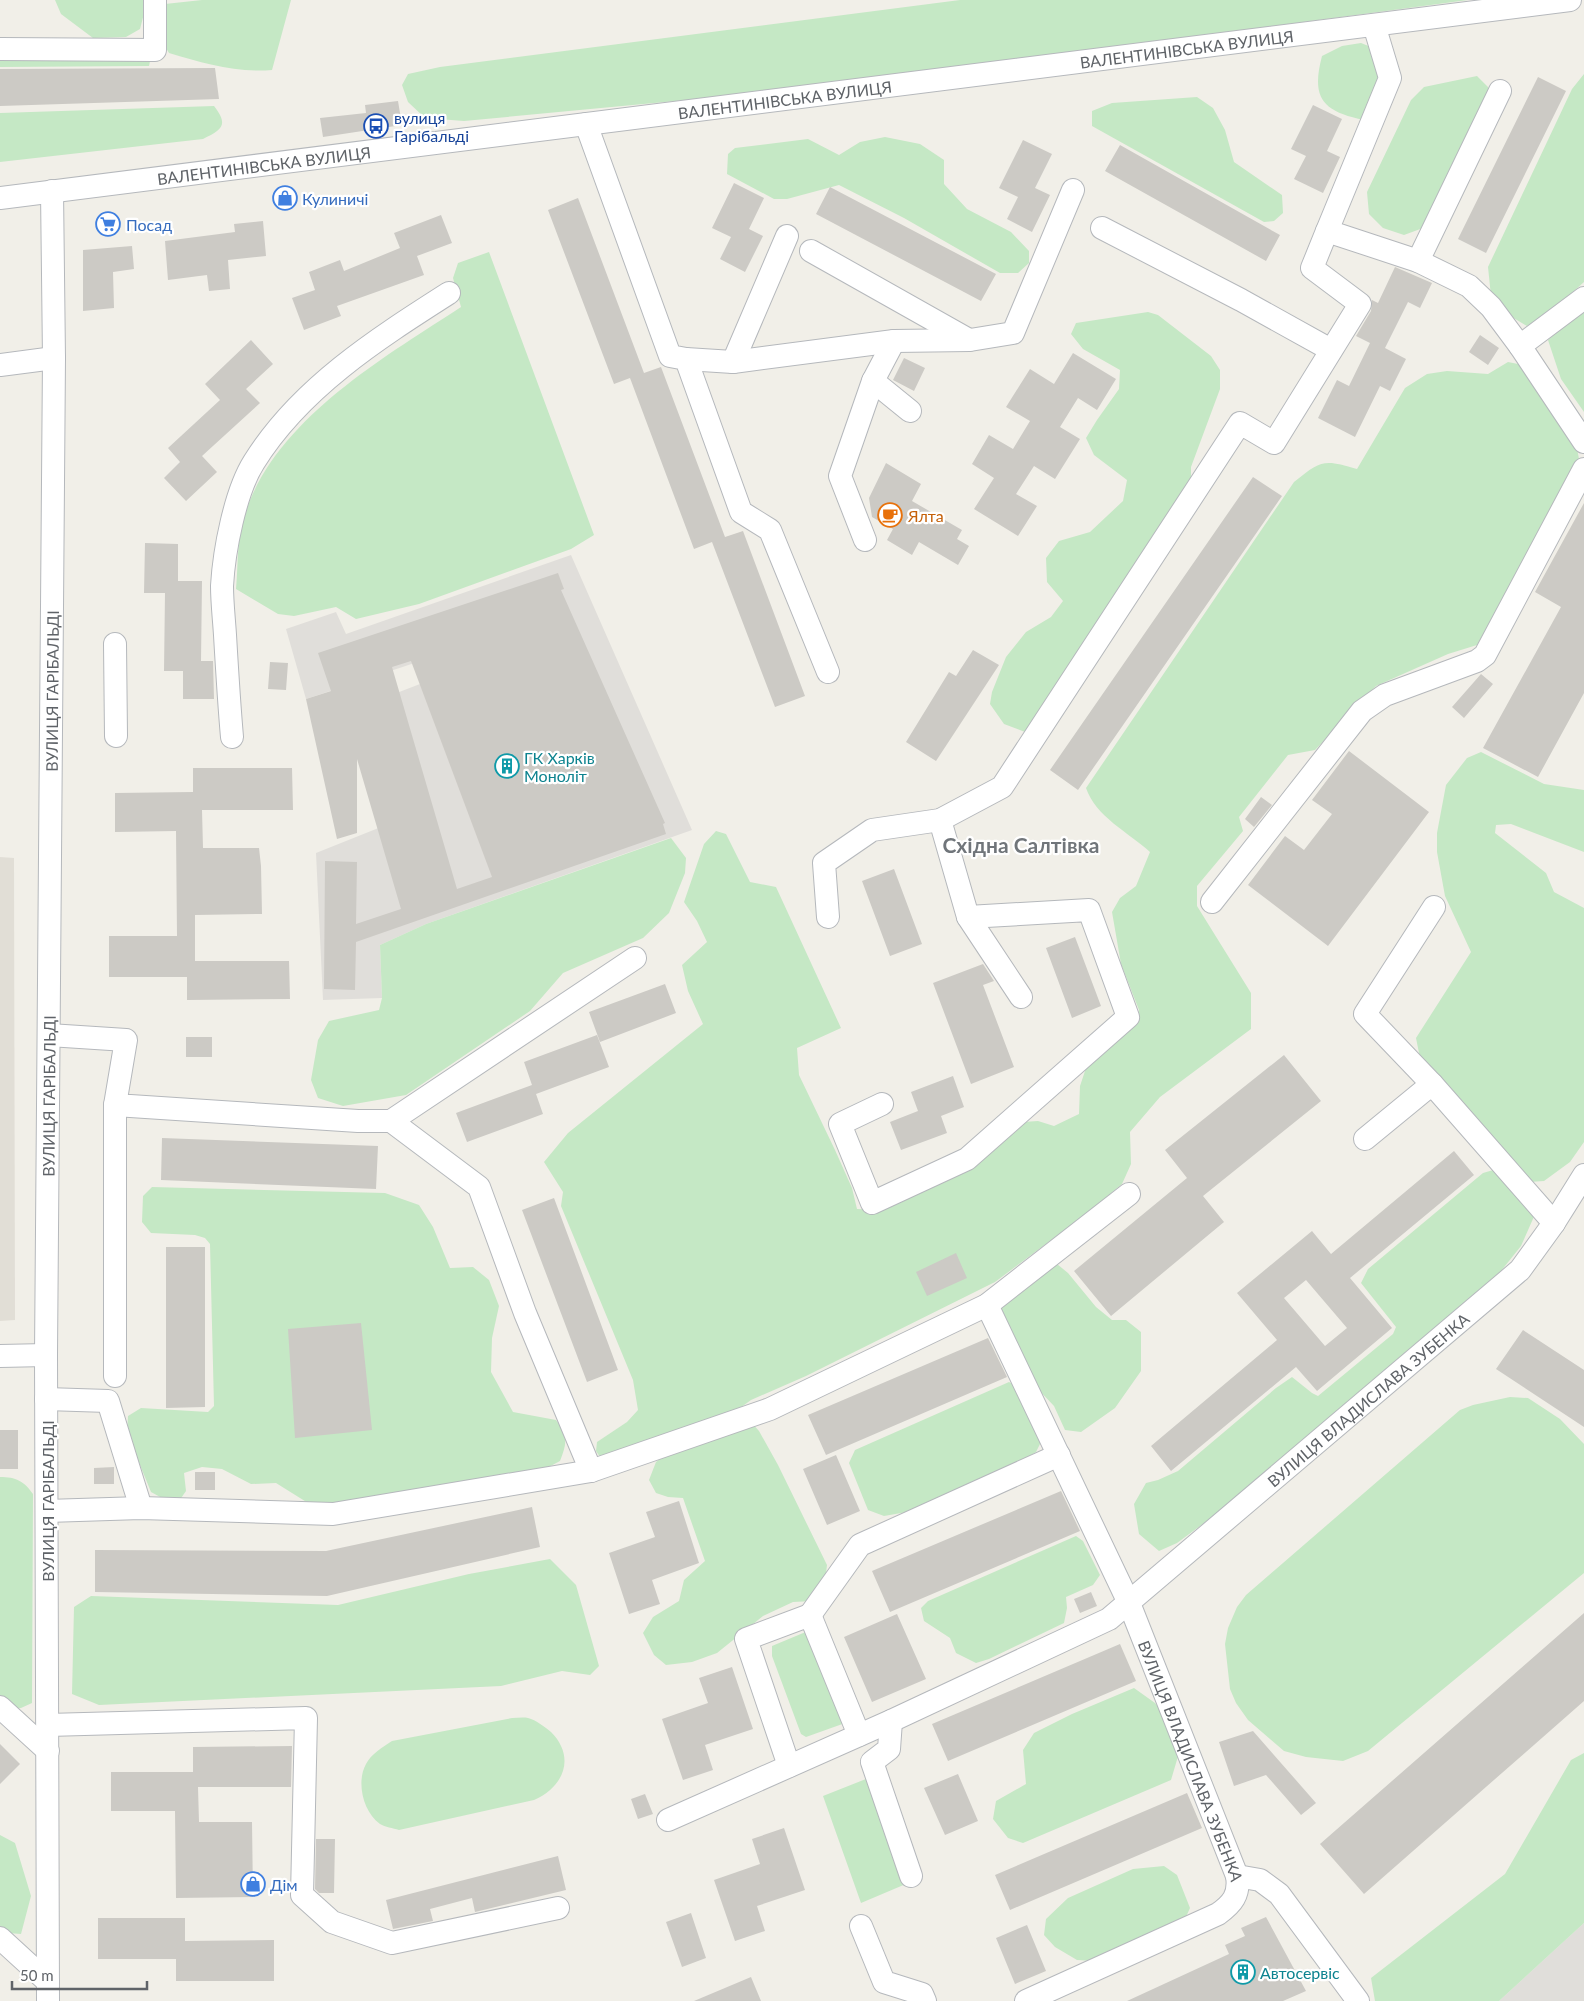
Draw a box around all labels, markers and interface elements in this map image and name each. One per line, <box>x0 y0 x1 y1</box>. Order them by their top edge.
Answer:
street label: ВАЛЕНТИНІВСЬКА ВУЛИЦЯ <box>1079 25 1295 71</box>
street label: ВАЛЕНТИНІВСЬКА ВУЛИЦЯ <box>677 76 893 122</box>
place label: вулиця Гарібальді <box>394 108 469 145</box>
bus stop icon: вулиця Гарібальді <box>363 113 389 139</box>
street label: ВАЛЕНТИНІВСЬКА ВУЛИЦЯ <box>156 142 372 188</box>
shop icon: Кулиничі <box>272 185 298 211</box>
place label: Кулиничі <box>302 189 368 208</box>
supermarket icon: Посад <box>95 211 121 237</box>
place label: Посад <box>126 215 172 234</box>
cafe icon: Ялта <box>877 502 903 528</box>
place label: Ялта <box>907 506 944 525</box>
street label: ВУЛИЦЯ ГАРІБАЛЬДІ <box>41 610 61 772</box>
place label: ГК Харків Моноліт <box>524 748 595 785</box>
building icon: ГК Харків Моноліт <box>494 753 520 779</box>
district label: Східна Салтівка <box>942 832 1100 857</box>
street label: ВУЛИЦЯ ГАРІБАЛЬДІ <box>38 1015 58 1177</box>
street label: ВУЛИЦЯ ВЛАДИСЛАВА ЗУБЕНКА <box>1263 1308 1472 1490</box>
street label: ВУЛИЦЯ ГАРІБАЛЬДІ <box>38 1420 57 1582</box>
street label: ВУЛИЦЯ ВЛАДИСЛАВА ЗУБЕНКА <box>1135 1637 1247 1883</box>
shop icon: Дім <box>240 1871 266 1897</box>
place label: Дім <box>270 1875 298 1894</box>
scale bar <box>12 1958 148 1990</box>
building icon: Автосервіс <box>1230 1959 1256 1985</box>
place label: Автосервіс <box>1260 1963 1340 1982</box>
text: 50 m <box>20 1966 54 1984</box>

